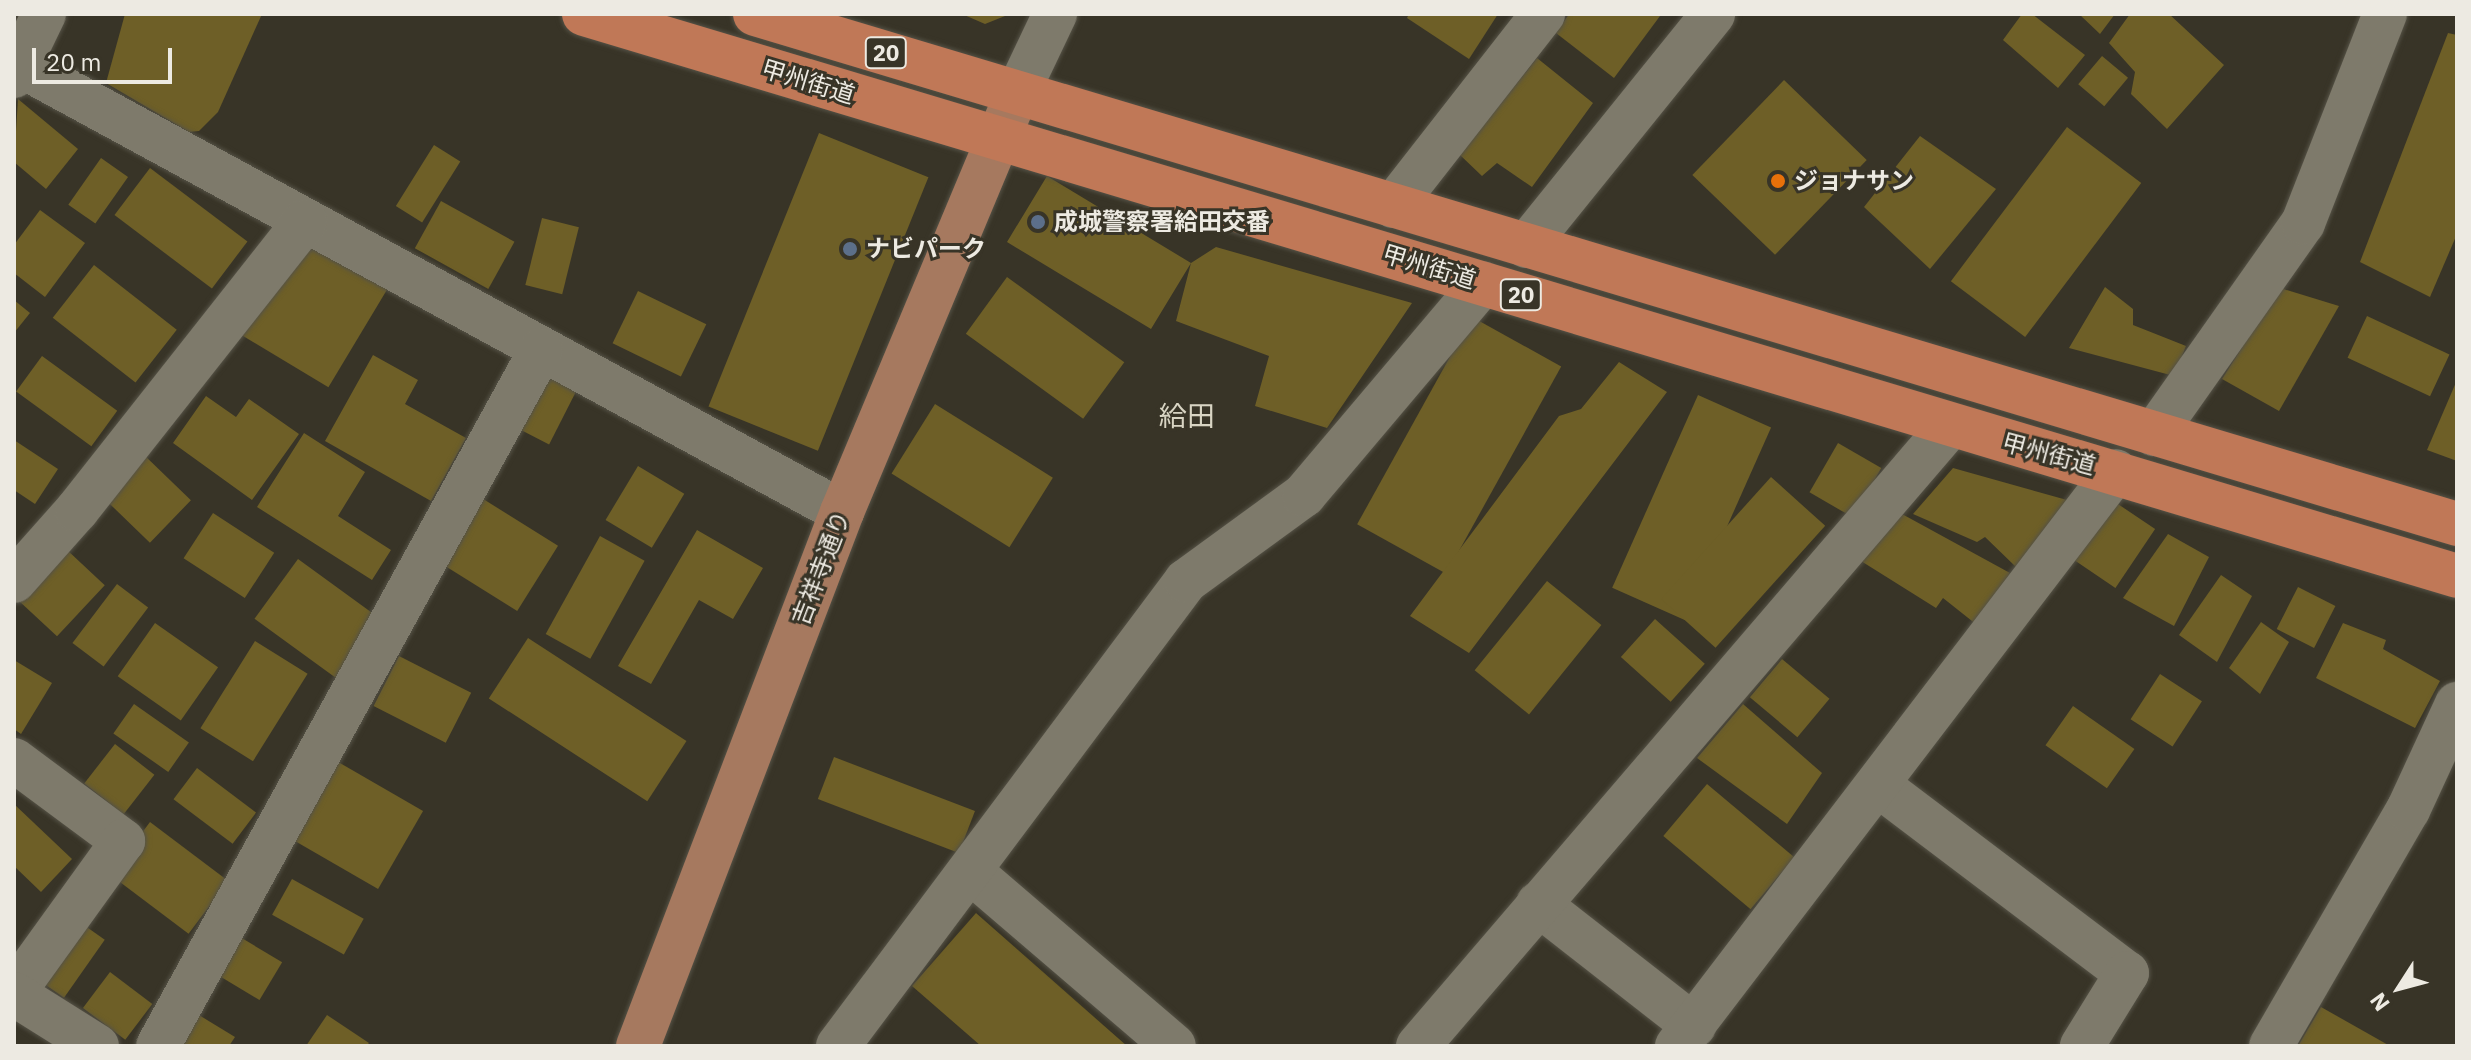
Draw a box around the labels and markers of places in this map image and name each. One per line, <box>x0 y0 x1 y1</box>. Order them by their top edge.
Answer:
place label: ジョナサン <box>1794 167 1914 195</box>
marker: ジョナサン <box>1769 172 1787 190</box>
place label: 成城警察署給田交番 <box>1054 208 1270 236</box>
marker: 成城警察署給田交番 <box>1029 213 1047 231</box>
place label: ナビパーク <box>866 235 986 263</box>
marker: ナビパーク <box>841 240 859 258</box>

